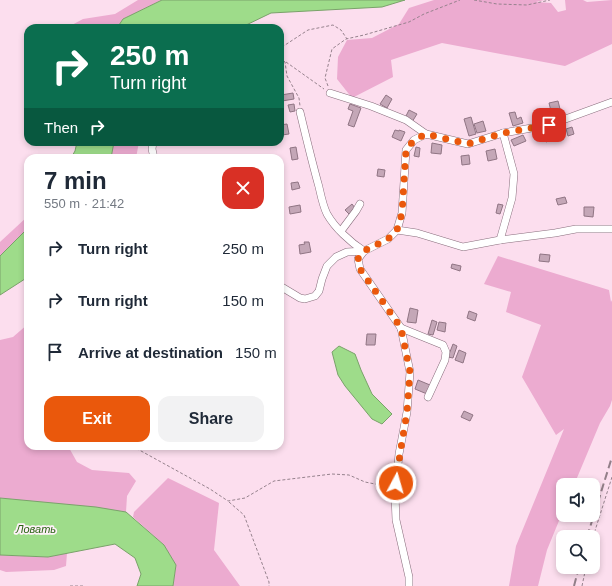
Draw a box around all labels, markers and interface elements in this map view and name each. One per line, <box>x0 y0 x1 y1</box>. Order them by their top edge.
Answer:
icon: right <box>44 40 96 92</box>
text: 250 m <box>110 40 189 71</box>
text: Turn right <box>110 73 186 93</box>
pin <box>532 108 566 142</box>
icon: arrive <box>538 114 560 136</box>
icon: right <box>86 116 108 138</box>
text: Then <box>44 119 78 136</box>
text: 7 min <box>44 167 107 194</box>
button: close <box>222 167 264 209</box>
text: 550 m · 21:42 <box>44 196 124 211</box>
icon: right <box>44 237 66 259</box>
text: Turn right <box>78 240 148 257</box>
text: 250 m <box>222 240 264 257</box>
icon: right <box>44 289 66 311</box>
text: Turn right <box>78 292 148 309</box>
text: 150 m <box>222 292 264 309</box>
icon: arrive <box>44 341 66 363</box>
text: Arrive at destination <box>78 344 223 361</box>
text: 150 m <box>235 344 277 361</box>
button: Exit <box>44 396 150 442</box>
button: Share <box>158 396 264 442</box>
position arrow <box>375 462 417 504</box>
map controls <box>556 478 600 574</box>
button: sound <box>556 478 600 522</box>
water label: Ловать <box>15 523 56 535</box>
button: search <box>556 530 600 574</box>

